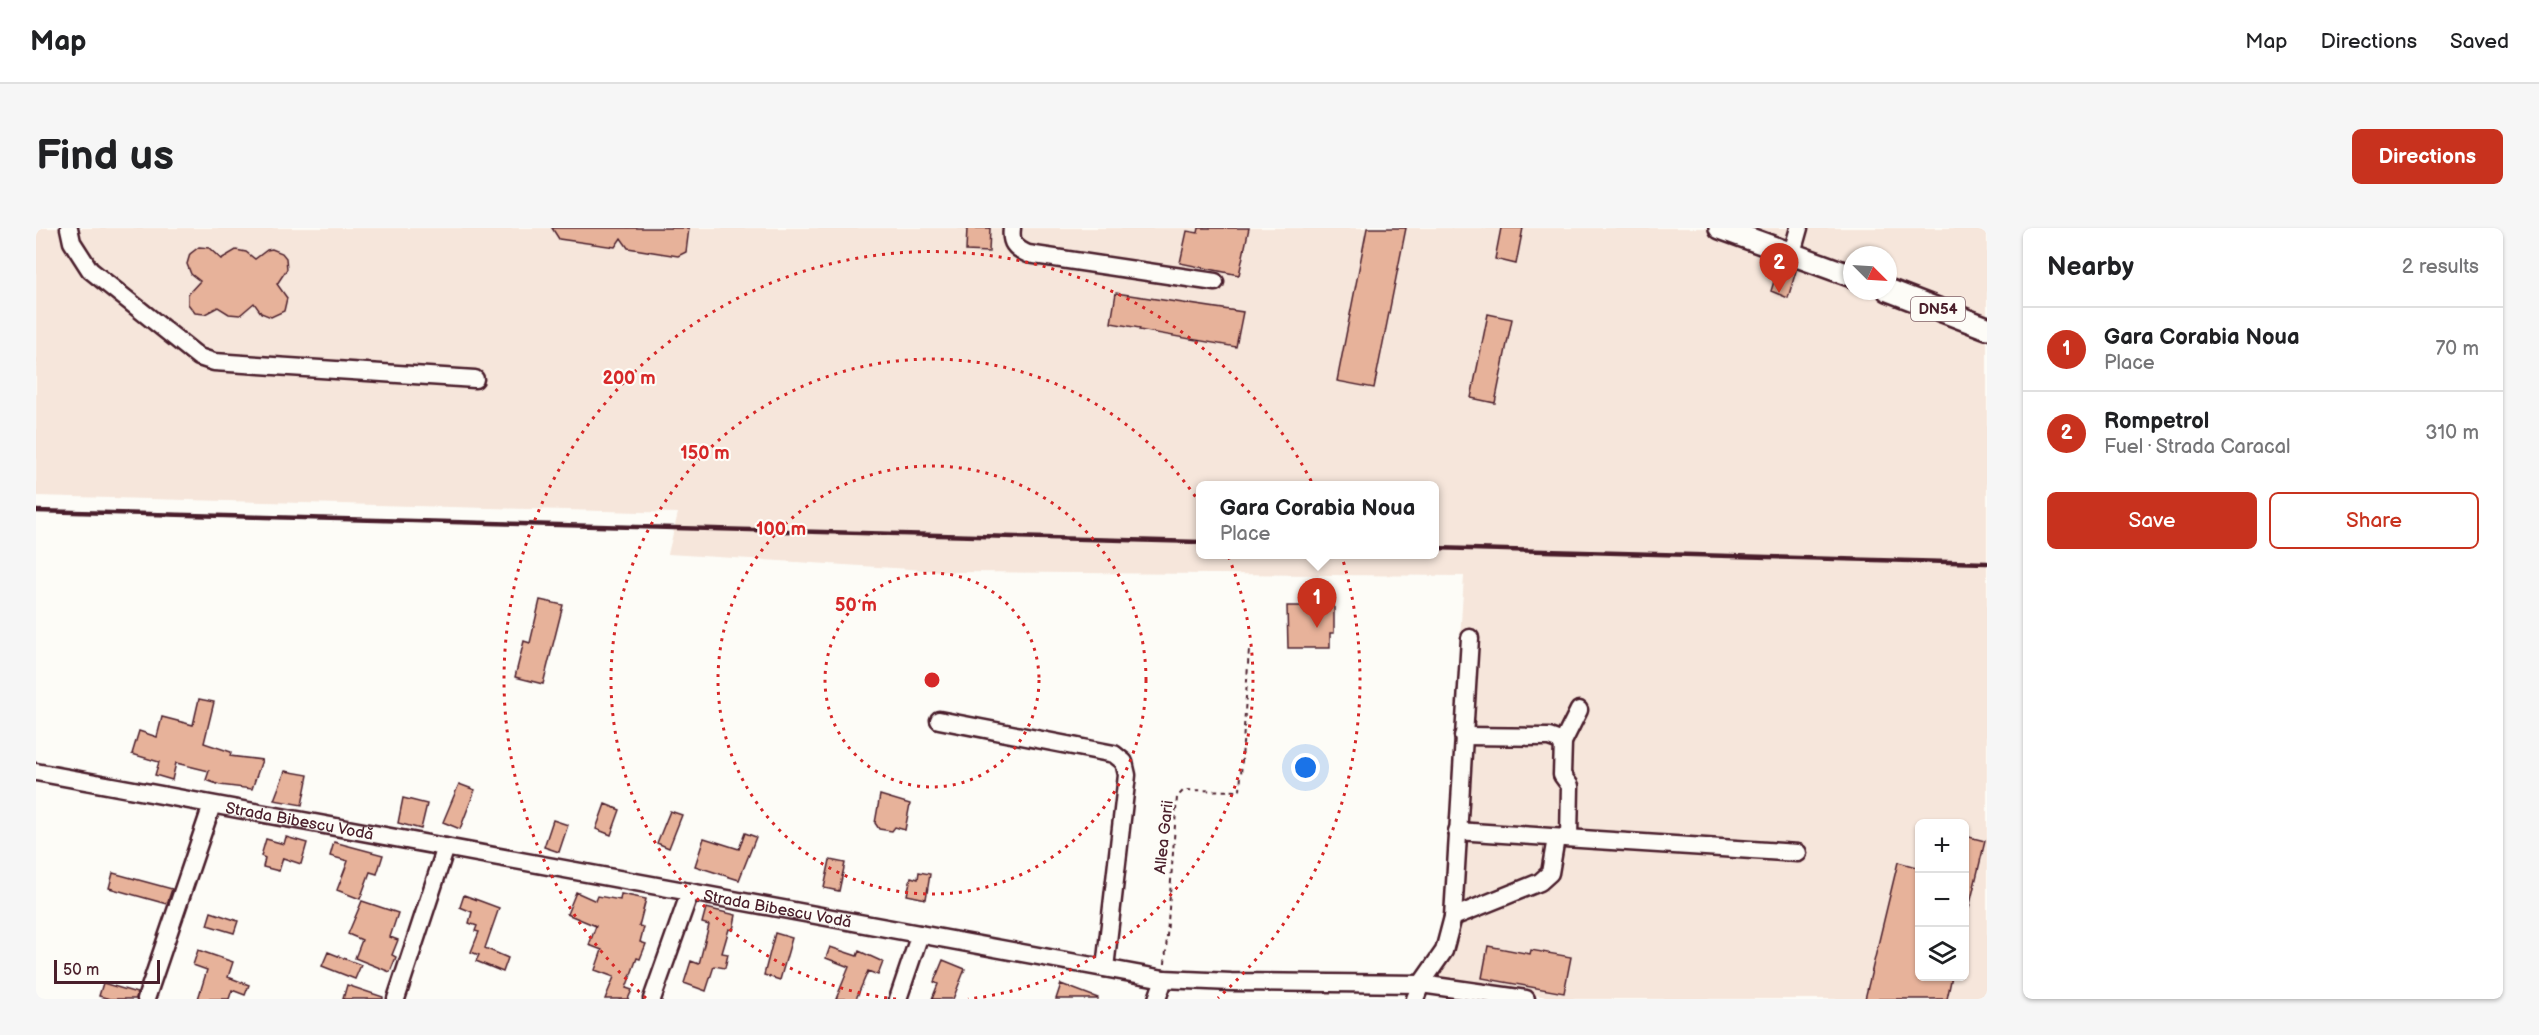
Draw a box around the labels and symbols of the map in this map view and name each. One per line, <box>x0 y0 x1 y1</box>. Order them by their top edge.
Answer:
pin: 2 <box>1760 244 1798 293</box>
north arrow <box>1843 246 1897 300</box>
road number: DN54 <box>1911 297 1965 321</box>
text: 200 m <box>602 368 656 389</box>
text: 150 m <box>680 443 730 464</box>
text: 100 m <box>756 519 806 540</box>
pin: 1 <box>1298 578 1336 628</box>
text: 50 m <box>835 595 877 616</box>
centre of rings <box>922 670 942 690</box>
your location <box>1291 753 1320 782</box>
street label: Strada Bibescu Vodă <box>224 799 375 845</box>
street label: Allea Garii <box>1151 799 1178 875</box>
street label: Strada Bibescu Vodă <box>702 887 853 932</box>
scale bar <box>54 957 160 984</box>

